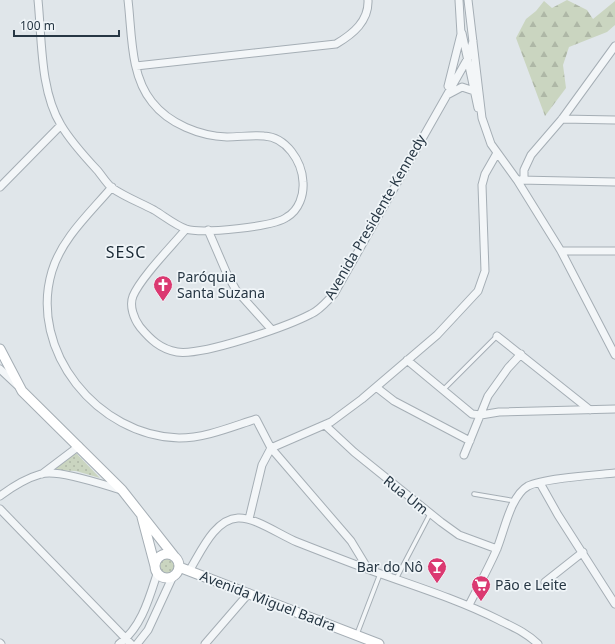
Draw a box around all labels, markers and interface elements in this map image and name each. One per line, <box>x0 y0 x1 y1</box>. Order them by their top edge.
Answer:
scale bar <box>14 12 119 38</box>
text: 100 m <box>20 17 55 34</box>
street label: Avenida Presidente Kennedy <box>319 130 430 303</box>
district label: SESC <box>106 241 146 263</box>
place label: Paróquia Santa Suzana <box>177 267 265 302</box>
church icon: Paróquia Santa Suzana <box>152 274 174 302</box>
street label: Rua Um <box>380 471 433 518</box>
bar icon: Bar do Nô <box>426 556 448 584</box>
place label: Bar do Nô <box>357 557 423 576</box>
street label: Avenida Miguel Badra <box>198 566 339 635</box>
supermarket icon: Pão e Leite <box>470 574 492 602</box>
place label: Pão e Leite <box>495 575 567 594</box>

